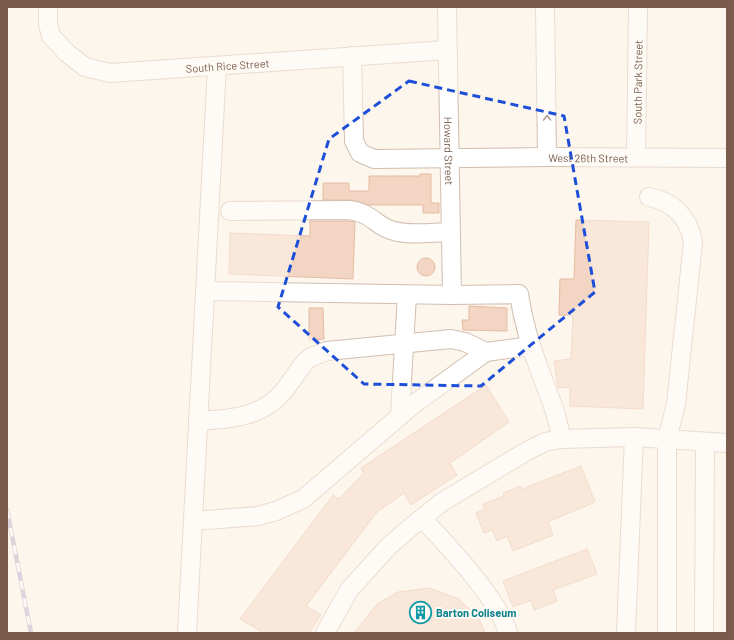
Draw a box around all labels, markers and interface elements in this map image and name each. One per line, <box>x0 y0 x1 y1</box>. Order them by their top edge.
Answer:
street label: South Park Street <box>630 40 644 124</box>
street label: South Rice Street <box>185 56 270 74</box>
one-way arrow <box>543 115 551 121</box>
street label: Howard Street <box>442 117 457 185</box>
street label: West 26th Street <box>548 151 628 164</box>
building icon: Barton Coliseum <box>408 599 434 625</box>
place label: Barton Coliseum <box>436 606 516 619</box>

